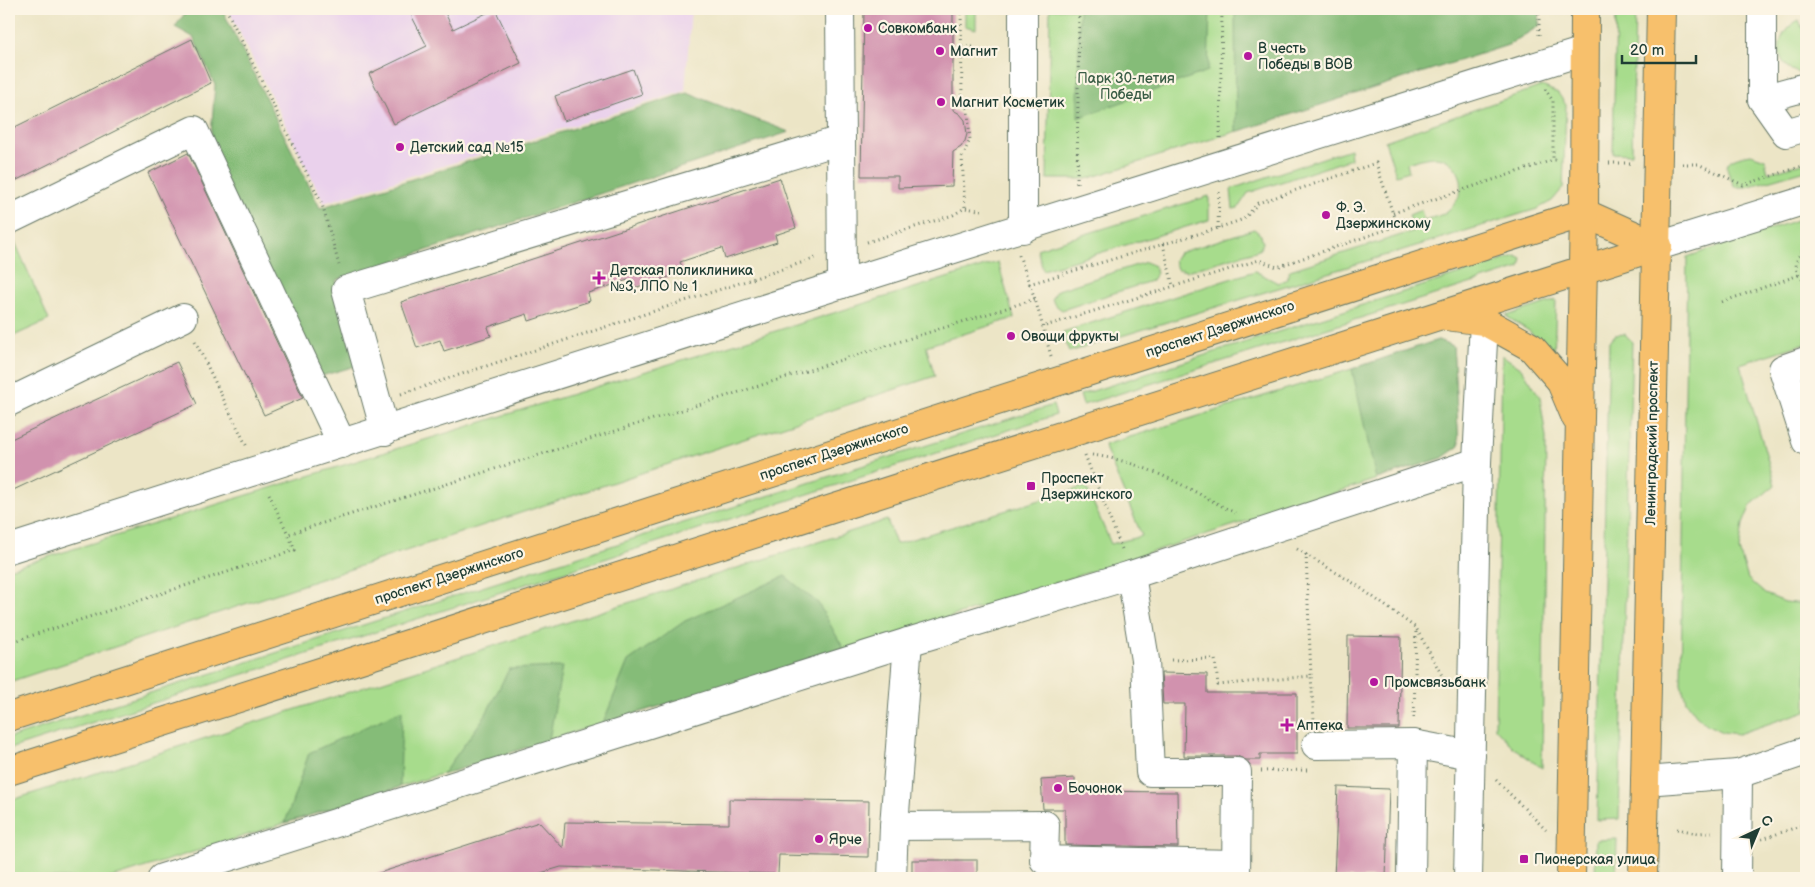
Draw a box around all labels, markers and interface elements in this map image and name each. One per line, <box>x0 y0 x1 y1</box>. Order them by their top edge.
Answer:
place label: Совкомбанк <box>878 20 958 37</box>
marker: Совкомбанк <box>862 22 874 34</box>
scale bar <box>1622 32 1696 64</box>
place label: В честь Победы в ВОВ <box>1258 40 1353 73</box>
text: 20 m <box>1630 41 1664 60</box>
place label: Магнит <box>950 43 998 60</box>
marker: Магнит <box>934 45 946 57</box>
marker: В честь Победы в ВОВ <box>1242 50 1254 62</box>
park label: Парк 30-летия Победы <box>1077 70 1175 103</box>
place label: Магнит Косметик <box>951 94 1065 111</box>
marker: Магнит Косметик <box>935 96 947 108</box>
place label: Детский сад №15 <box>410 139 524 156</box>
marker: Детский сад №15 <box>394 141 406 153</box>
place label: Ф. Э. Дзержинскому <box>1336 199 1431 232</box>
marker: Ф. Э. Дзержинскому <box>1320 209 1332 221</box>
place label: Детская поликлиника №3, ЛПО № 1 <box>610 262 754 295</box>
marker: Детская поликлиника №3, ЛПО № 1 <box>592 271 606 285</box>
street label: проспект Дзержинского <box>1144 297 1296 361</box>
place label: Овощи фрукты <box>1021 328 1119 345</box>
marker: Овощи фрукты <box>1005 330 1017 342</box>
street label: Ленинградский проспект <box>1642 360 1662 526</box>
street label: проспект Дзержинского <box>758 420 910 484</box>
place label: Проспект Дзержинского <box>1041 470 1132 503</box>
marker: Проспект Дзержинского <box>1025 480 1037 492</box>
street label: проспект Дзержинского <box>373 544 525 608</box>
place label: Промсвязьбанк <box>1384 674 1486 691</box>
marker: Промсвязьбанк <box>1368 676 1380 688</box>
place label: Аптека <box>1296 717 1344 734</box>
marker: Аптека <box>1281 719 1293 731</box>
place label: Бочонок <box>1068 780 1123 797</box>
marker: Бочонок <box>1052 782 1064 794</box>
north arrow <box>1732 804 1782 854</box>
text: С <box>1757 812 1776 831</box>
place label: Ярче <box>829 831 862 848</box>
marker: Ярче <box>813 833 825 845</box>
place label: Пионерская улица <box>1534 851 1657 868</box>
marker: Пионерская улица <box>1518 853 1530 865</box>

